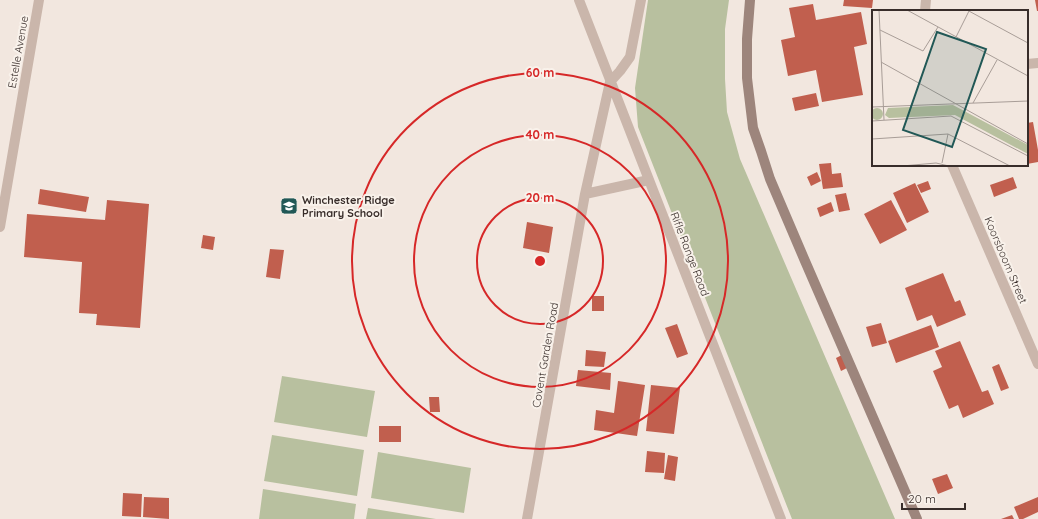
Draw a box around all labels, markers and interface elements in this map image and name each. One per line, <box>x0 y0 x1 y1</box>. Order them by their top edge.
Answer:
inset map <box>872 10 1028 166</box>
street label: Estelle Avenue <box>5 15 31 89</box>
text: 60 m <box>526 65 554 80</box>
text: 40 m <box>526 127 554 142</box>
text: 20 m <box>526 190 554 205</box>
place label: Winchester Ridge Primary School <box>302 193 395 220</box>
school or university icon: Winchester Ridge Primary School <box>279 196 299 216</box>
street label: Rifle Range Road <box>668 210 712 298</box>
street label: Koorsboom Street <box>981 214 1031 306</box>
centre of rings <box>533 254 547 268</box>
street label: Covent Garden Road <box>529 301 561 409</box>
scale bar <box>902 485 965 511</box>
text: 20 m <box>908 491 936 506</box>

